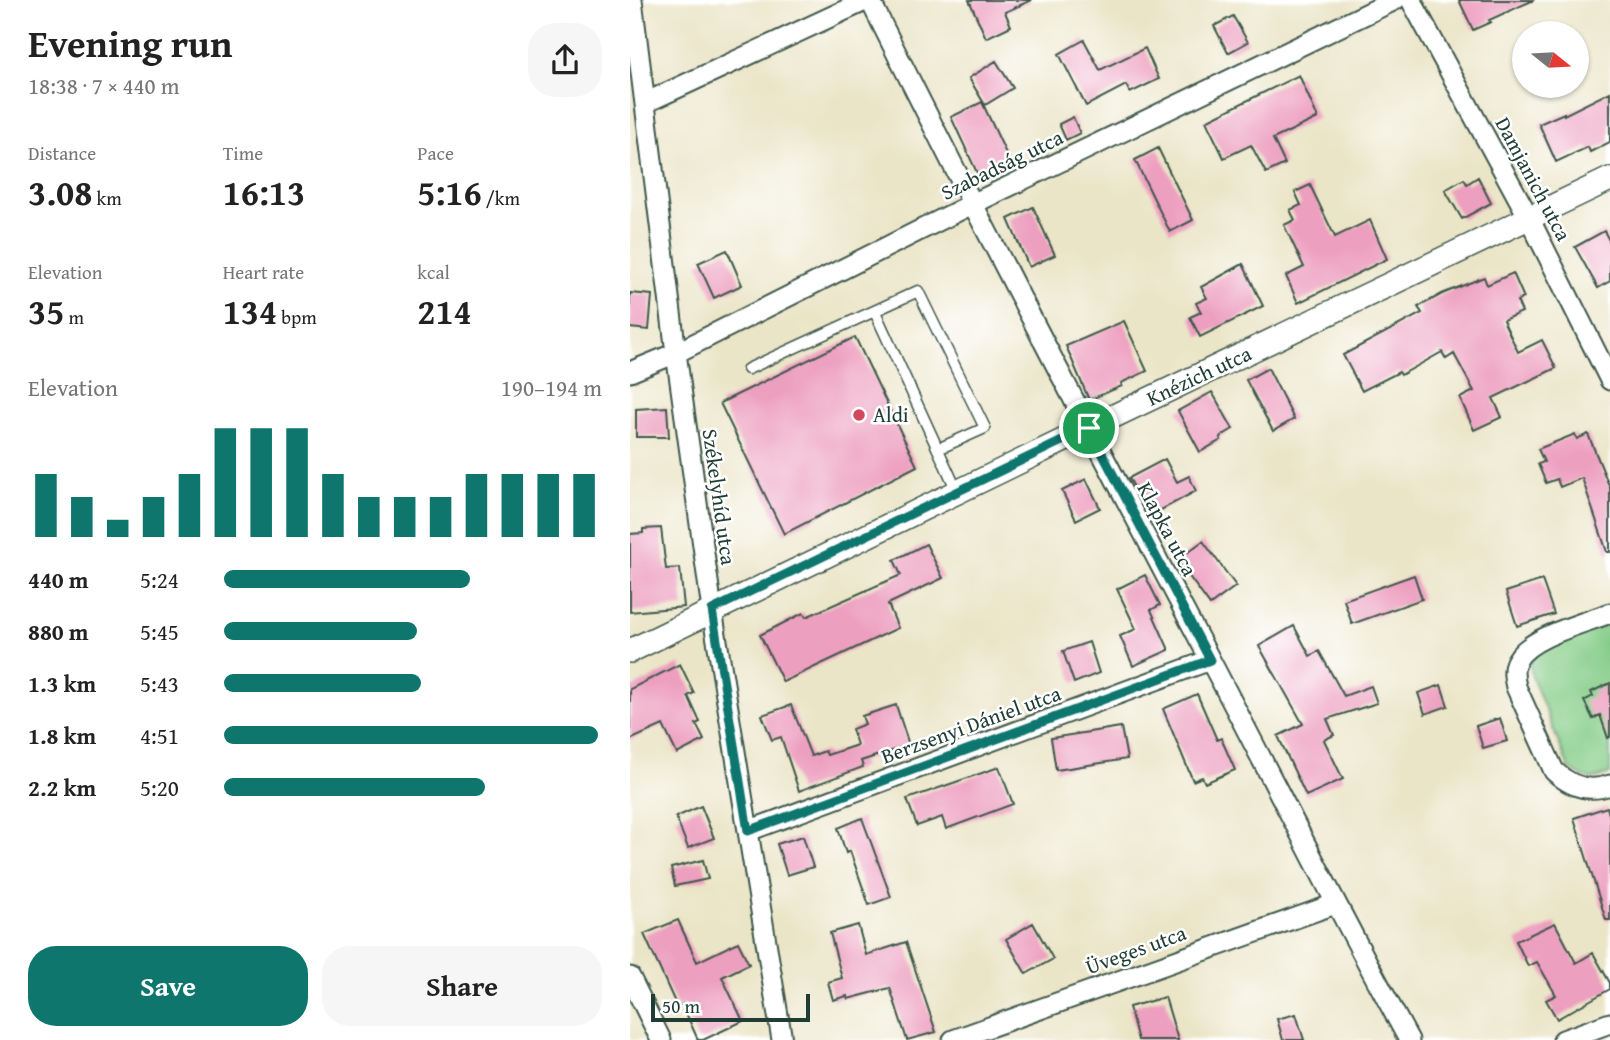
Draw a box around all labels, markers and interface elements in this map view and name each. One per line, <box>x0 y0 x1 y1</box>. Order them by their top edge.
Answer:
text: Evening run <box>28 15 232 71</box>
north arrow <box>1512 21 1589 98</box>
map controls <box>1512 21 1589 98</box>
button: share <box>528 23 602 97</box>
text: 18:38 · 7 × 440 m <box>28 69 180 102</box>
street label: Damjanich utca <box>1488 111 1579 246</box>
street label: Szabadság utca <box>935 121 1068 208</box>
text: Distance <box>28 139 96 167</box>
text: Time <box>223 139 263 167</box>
text: Pace <box>417 139 454 167</box>
text: 3.08 <box>28 167 92 218</box>
text: 16:13 <box>223 167 305 218</box>
text: 5:16 <box>417 167 482 218</box>
text: km <box>92 184 122 212</box>
text: /km <box>482 184 520 212</box>
text: Elevation <box>28 258 102 286</box>
text: Heart rate <box>223 258 304 286</box>
text: kcal <box>417 258 450 286</box>
text: 35 <box>28 286 64 337</box>
text: 134 <box>223 286 277 337</box>
text: 214 <box>417 286 472 337</box>
text: m <box>64 303 84 331</box>
text: bpm <box>277 303 317 331</box>
street label: Knézich utca <box>1141 338 1256 413</box>
text: Elevation <box>28 371 118 404</box>
text: 190–194 m <box>501 371 602 404</box>
pin <box>1059 398 1119 458</box>
place label: Aldi <box>873 399 909 430</box>
marker: Aldi <box>851 407 867 423</box>
icon: arrive <box>1070 409 1108 447</box>
street label: Székelyhíd utca <box>695 427 744 567</box>
street label: Klapka utca <box>1130 476 1205 581</box>
text: 440 m <box>28 563 89 596</box>
text: 5:24 <box>140 563 179 596</box>
text: 880 m <box>28 615 89 648</box>
text: 5:45 <box>140 615 179 648</box>
text: 1.3 km <box>28 667 96 700</box>
text: 5:43 <box>140 667 179 700</box>
street label: Berzsenyi Dániel utca <box>877 678 1065 771</box>
text: 1.8 km <box>28 719 96 752</box>
text: 4:51 <box>140 719 179 752</box>
text: 2.2 km <box>28 771 96 804</box>
text: 5:20 <box>140 771 179 804</box>
street label: Üveges utca <box>1081 917 1190 982</box>
button: Save <box>28 946 308 1026</box>
button: Share <box>322 946 602 1026</box>
scale bar <box>651 991 810 1023</box>
text: 50 m <box>662 992 700 1020</box>

